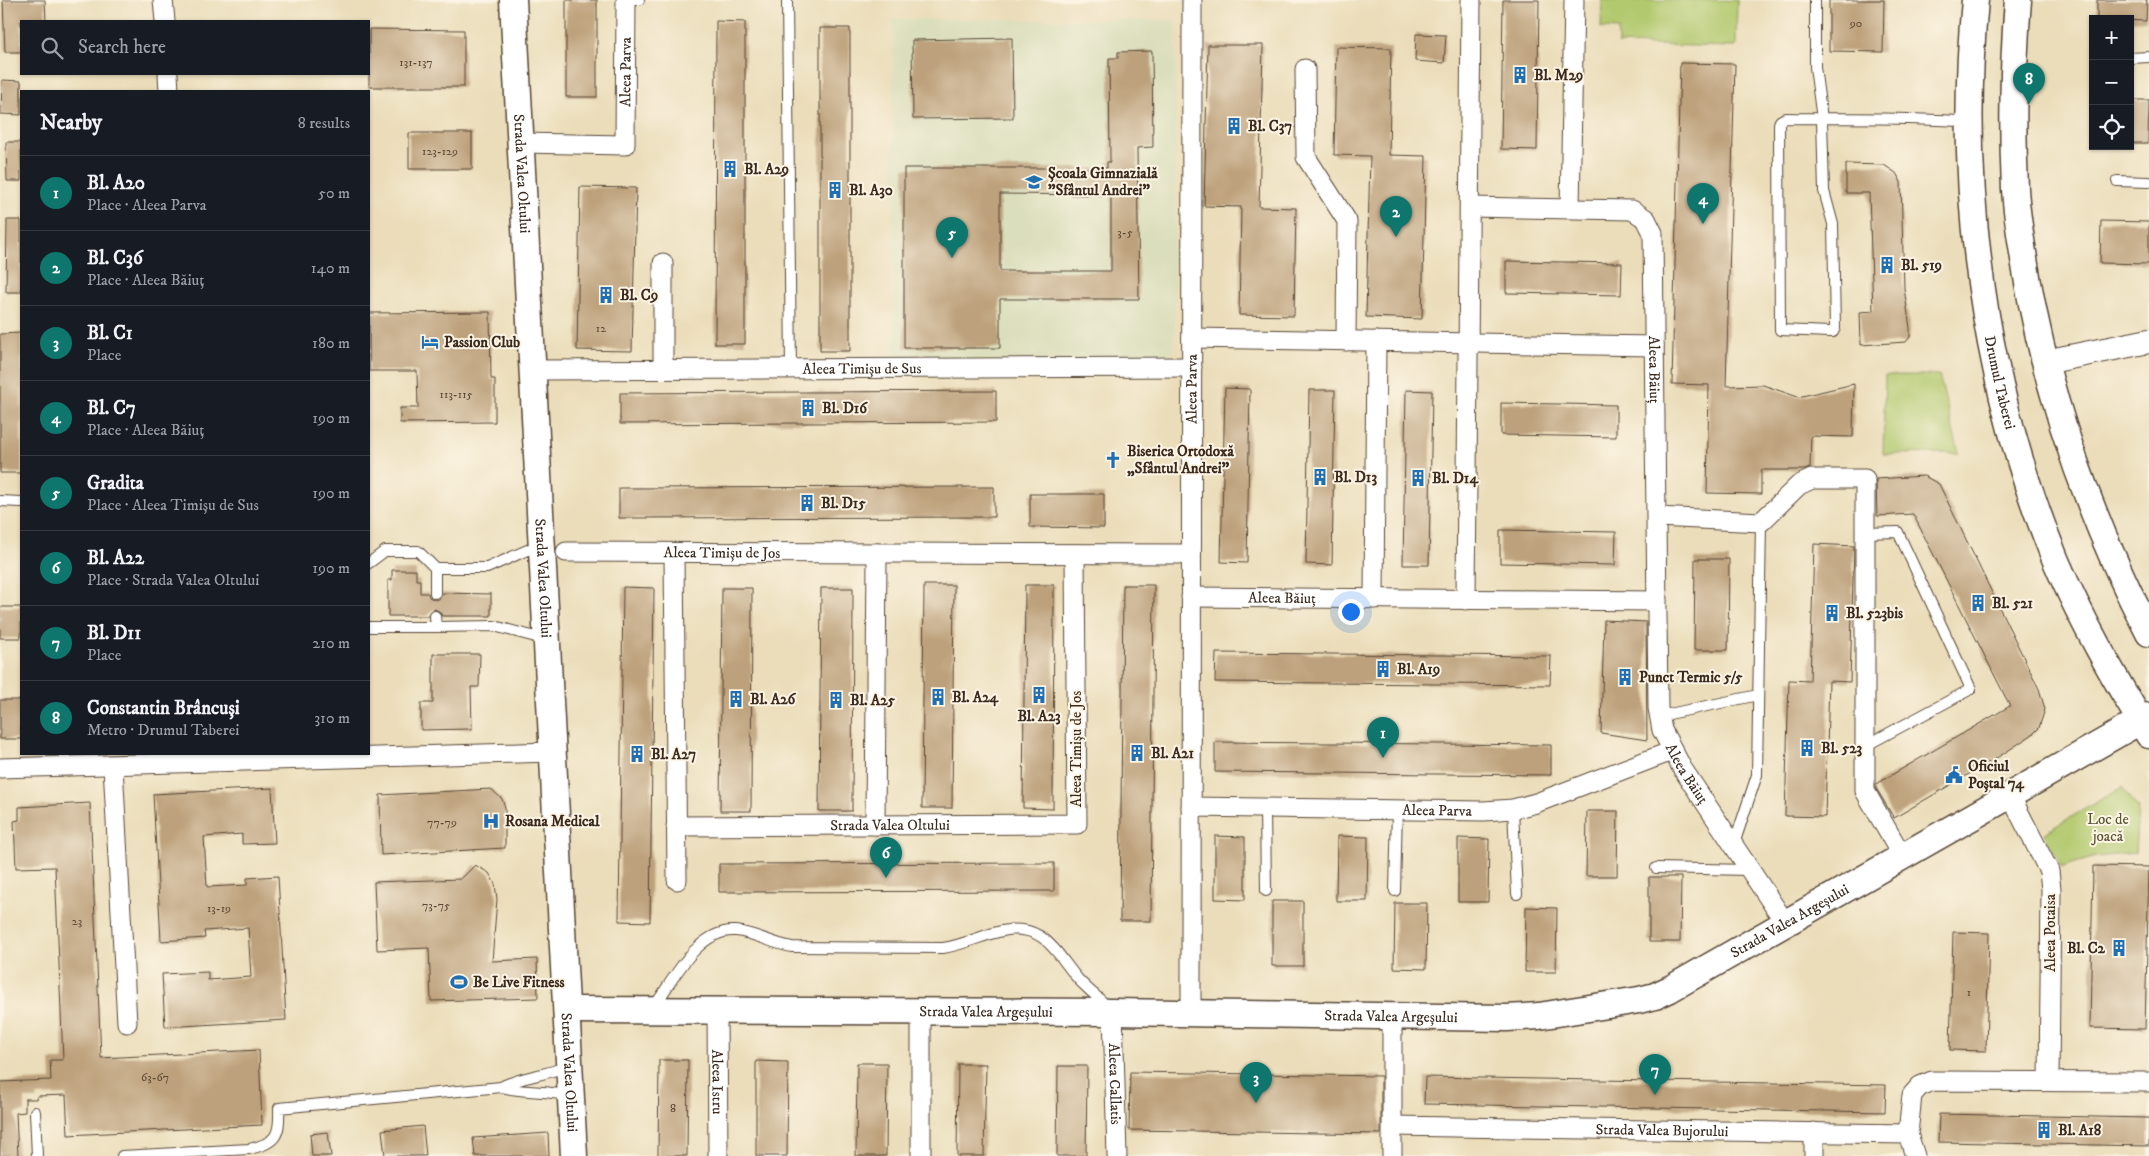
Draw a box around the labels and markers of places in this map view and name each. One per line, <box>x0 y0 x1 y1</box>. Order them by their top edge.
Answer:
pin: 8 <box>2013 63 2045 104</box>
building icon: Bl. M29 <box>1510 65 1530 85</box>
place label: Bl. M29 <box>1534 66 1583 85</box>
building icon: Bl. C37 <box>1224 116 1244 136</box>
place label: Bl. C37 <box>1248 117 1292 136</box>
building icon: Bl. A29 <box>720 159 740 179</box>
place label: Bl. A29 <box>744 160 789 179</box>
place label: Școala Gimnazială "Sfântul Andrei" <box>1048 164 1158 200</box>
school or university icon: Școala Gimnazială "Sfântul Andrei" <box>1024 172 1044 192</box>
building icon: Bl. A30 <box>825 180 845 200</box>
place label: Bl. A30 <box>849 181 893 200</box>
pin: 4 <box>1687 183 1719 224</box>
pin: 2 <box>1380 196 1412 237</box>
pin: 5 <box>936 217 968 258</box>
building icon: Bl. 519 <box>1877 255 1897 275</box>
place label: Bl. 519 <box>1901 256 1942 275</box>
building icon: Bl. C9 <box>596 285 616 305</box>
place label: Bl. C9 <box>620 286 658 305</box>
hotel icon: Passion Club <box>420 332 440 352</box>
place label: Passion Club <box>444 333 520 352</box>
building icon: Bl. D16 <box>798 398 818 418</box>
place label: Bl. D16 <box>822 399 868 418</box>
place label: Biserica Ortodoxă „Sfântul Andrei” <box>1127 442 1234 478</box>
church icon: Biserica Ortodoxă „Sfântul Andrei” <box>1103 450 1123 470</box>
building icon: Bl. D13 <box>1310 467 1330 487</box>
place label: Bl. D13 <box>1334 468 1377 487</box>
building icon: Bl. D14 <box>1408 468 1428 488</box>
place label: Bl. D14 <box>1432 469 1479 488</box>
building icon: Bl. D15 <box>797 493 817 513</box>
place label: Bl. D15 <box>821 494 866 513</box>
building icon: Bl. 521 <box>1968 593 1988 613</box>
place label: Bl. 521 <box>1992 594 2034 613</box>
building icon: Bl. 523bis <box>1822 603 1842 623</box>
place label: Bl. 523bis <box>1846 604 1903 623</box>
building icon: Bl. A19 <box>1373 659 1393 679</box>
place label: Bl. A19 <box>1397 660 1440 679</box>
building icon: Punct Termic 5/5 <box>1615 667 1635 687</box>
place label: Punct Termic 5/5 <box>1639 668 1743 687</box>
building icon: Bl. A23 <box>1029 685 1049 705</box>
building icon: Bl. A24 <box>928 687 948 707</box>
place label: Bl. A24 <box>952 688 1000 707</box>
building icon: Bl. A26 <box>726 689 746 709</box>
place label: Bl. A26 <box>750 690 797 709</box>
building icon: Bl. A25 <box>826 690 846 710</box>
place label: Bl. A25 <box>850 691 896 710</box>
place label: Bl. A23 <box>1017 707 1061 726</box>
pin: 1 <box>1367 717 1399 758</box>
building icon: Bl. 523 <box>1797 738 1817 758</box>
place label: Bl. 523 <box>1821 739 1863 758</box>
building icon: Bl. A21 <box>1127 743 1147 763</box>
building icon: Bl. A27 <box>627 744 647 764</box>
place label: Bl. A21 <box>1151 744 1195 763</box>
place label: Bl. A27 <box>651 745 696 764</box>
place label: Oficiul Poștal 74 <box>1968 757 2025 793</box>
public building icon: Oficiul Poștal 74 <box>1944 765 1964 785</box>
hospital icon: Rosana Medical <box>481 811 501 831</box>
place label: Rosana Medical <box>505 812 600 831</box>
pin: 6 <box>870 837 902 878</box>
building icon: Bl. C2 <box>2109 938 2129 958</box>
place label: Bl. C2 <box>2067 939 2106 958</box>
sports icon: Be Live Fitness <box>449 972 469 992</box>
place label: Be Live Fitness <box>473 973 564 992</box>
pin: 7 <box>1639 1054 1671 1095</box>
pin: 3 <box>1240 1062 1272 1103</box>
building icon: Bl. A18 <box>2034 1120 2054 1140</box>
place label: Bl. A18 <box>2058 1121 2102 1140</box>

